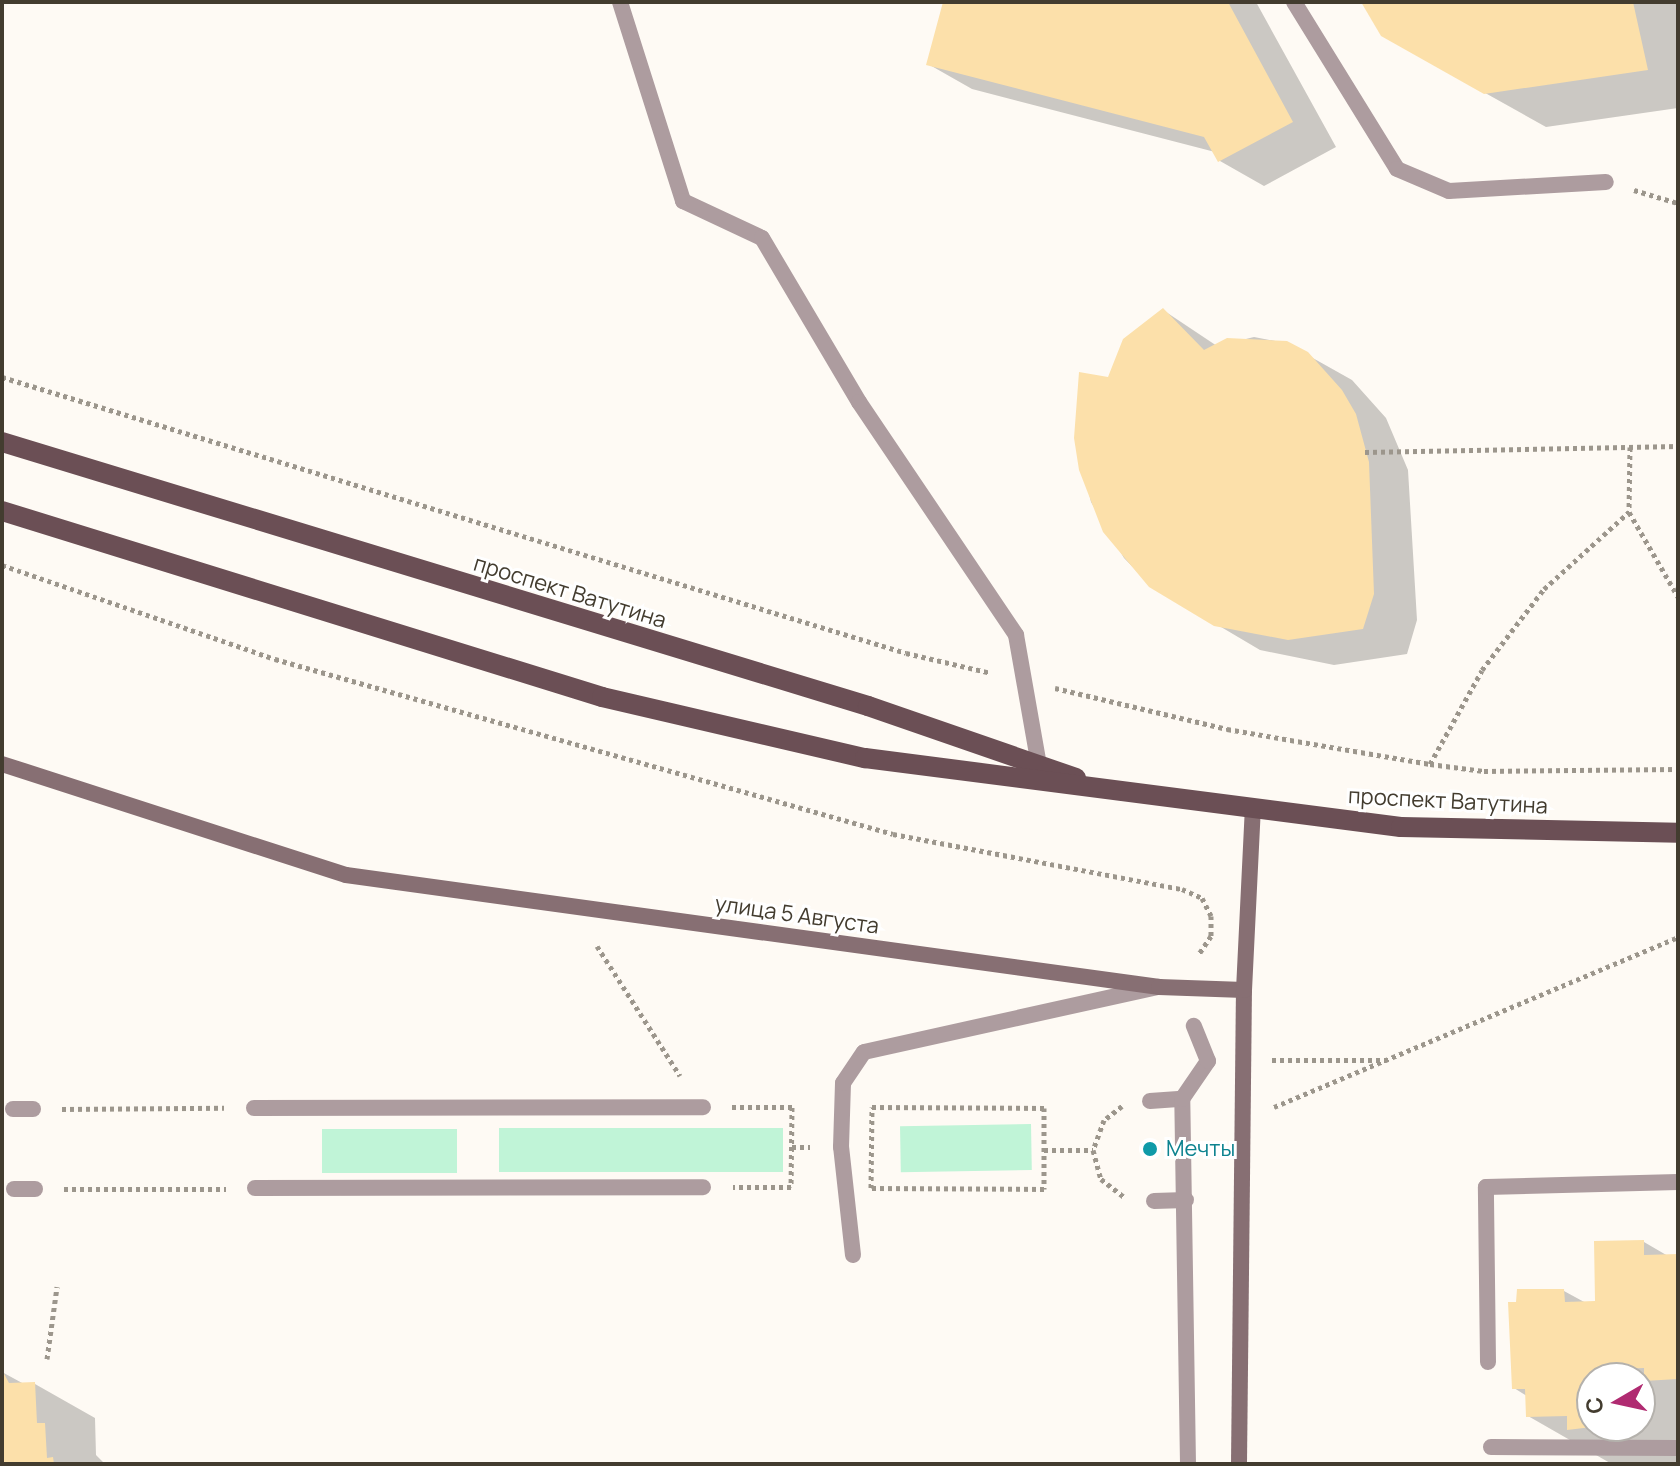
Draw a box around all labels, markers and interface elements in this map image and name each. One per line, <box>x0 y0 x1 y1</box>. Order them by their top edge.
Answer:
street label: проспект Ватутина <box>471 550 669 634</box>
street label: проспект Ватутина <box>1348 783 1548 819</box>
street label: улица 5 Августа <box>713 890 881 940</box>
place label: Мечты <box>1166 1136 1235 1162</box>
marker: Мечты <box>1141 1140 1159 1158</box>
north arrow <box>1576 1362 1656 1442</box>
text: С <box>1578 1395 1610 1416</box>

